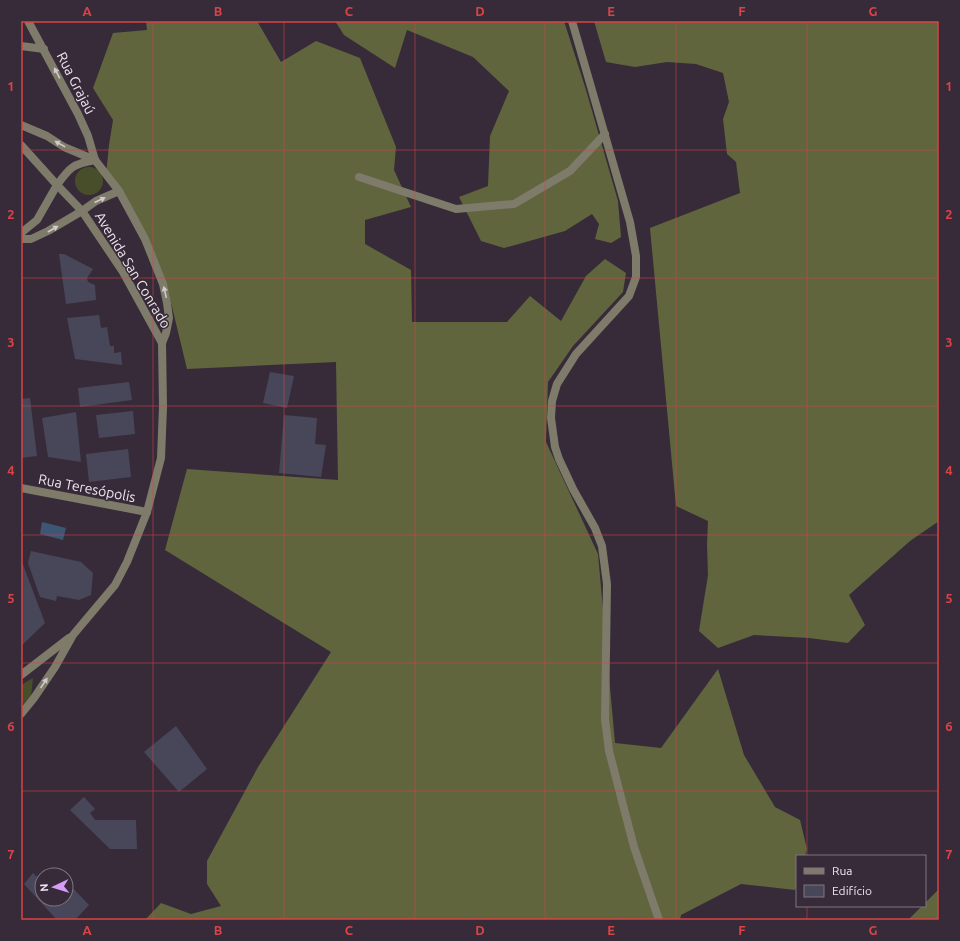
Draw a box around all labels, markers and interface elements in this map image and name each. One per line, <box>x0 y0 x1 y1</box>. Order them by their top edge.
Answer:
text: A <box>82 4 92 18</box>
text: B <box>214 4 223 18</box>
text: C <box>345 4 354 18</box>
text: D <box>475 4 485 18</box>
text: E <box>607 4 615 18</box>
text: F <box>738 4 746 18</box>
text: G <box>869 4 878 18</box>
street label: Rua Grajaú <box>54 49 98 117</box>
one-way arrow <box>54 68 60 79</box>
text: 1 <box>7 79 15 93</box>
text: 1 <box>945 79 953 93</box>
one-way arrow <box>54 141 66 147</box>
one-way arrow <box>94 197 105 203</box>
text: 2 <box>7 207 15 221</box>
text: 2 <box>945 207 953 221</box>
street label: Avenida San Conrado <box>92 209 174 331</box>
one-way arrow <box>47 225 59 232</box>
one-way arrow <box>161 286 167 298</box>
text: 3 <box>7 335 15 349</box>
text: 3 <box>945 335 953 349</box>
text: 4 <box>7 463 15 477</box>
text: 4 <box>945 463 953 477</box>
street label: Rua Teresópolis <box>37 471 137 505</box>
text: 5 <box>7 591 15 605</box>
text: 5 <box>945 591 953 605</box>
one-way arrow <box>40 677 48 688</box>
text: 6 <box>7 719 15 733</box>
text: 6 <box>945 719 953 733</box>
text: 7 <box>7 847 15 861</box>
text: 7 <box>945 847 953 861</box>
legend <box>796 855 926 907</box>
text: Rua <box>832 864 853 877</box>
north arrow <box>34 867 74 907</box>
text: N <box>38 883 50 892</box>
text: Edifício <box>832 884 872 897</box>
text: A <box>82 923 92 937</box>
text: B <box>214 923 223 937</box>
text: C <box>345 923 354 937</box>
text: D <box>475 923 485 937</box>
text: E <box>607 923 615 937</box>
text: F <box>738 923 746 937</box>
text: G <box>869 923 878 937</box>

